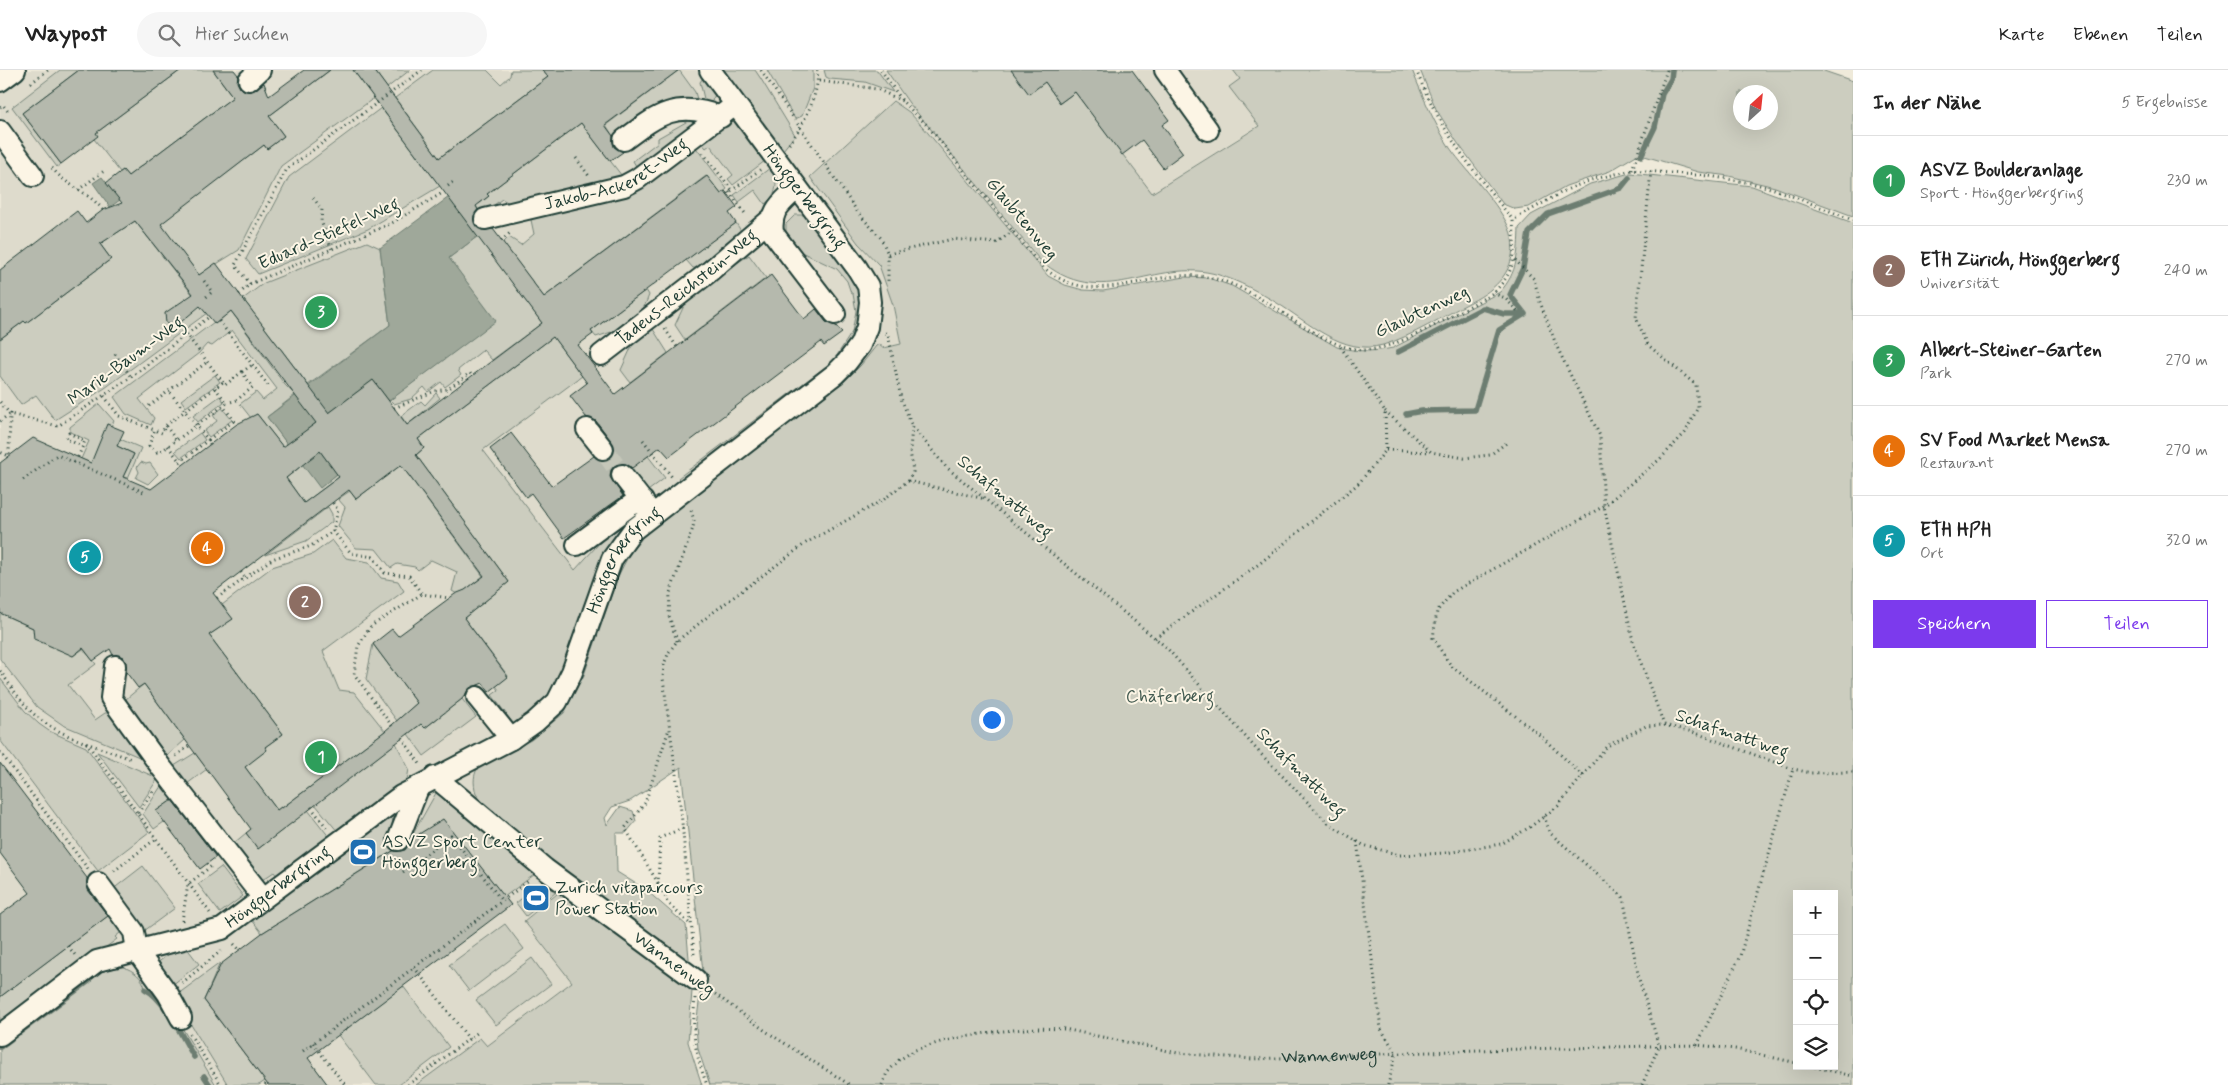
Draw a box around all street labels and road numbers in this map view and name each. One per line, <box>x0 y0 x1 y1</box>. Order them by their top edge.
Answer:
street label: Jakob-Ackeret-Weg <box>542 132 694 217</box>
street label: Hönggerbergring <box>755 140 851 256</box>
street label: Glaubtenweg <box>980 173 1064 265</box>
street label: Eduard-Stiefel-Weg <box>255 192 404 278</box>
street label: Tadeus-Reichstein-Weg <box>611 224 764 352</box>
street label: Glaubtenweg <box>1371 280 1473 344</box>
street label: Marie-Baum-Weg <box>63 311 190 413</box>
street label: Schafmattweg <box>951 450 1058 546</box>
street label: Hönggerbergring <box>582 501 667 617</box>
street label: Schafmattweg <box>1672 703 1792 766</box>
street label: Schafmattweg <box>1249 723 1351 825</box>
street label: Hönggerbergring <box>220 840 337 934</box>
street label: Wannenweg <box>628 926 720 1003</box>
street label: Wannenweg <box>1281 1042 1378 1070</box>

